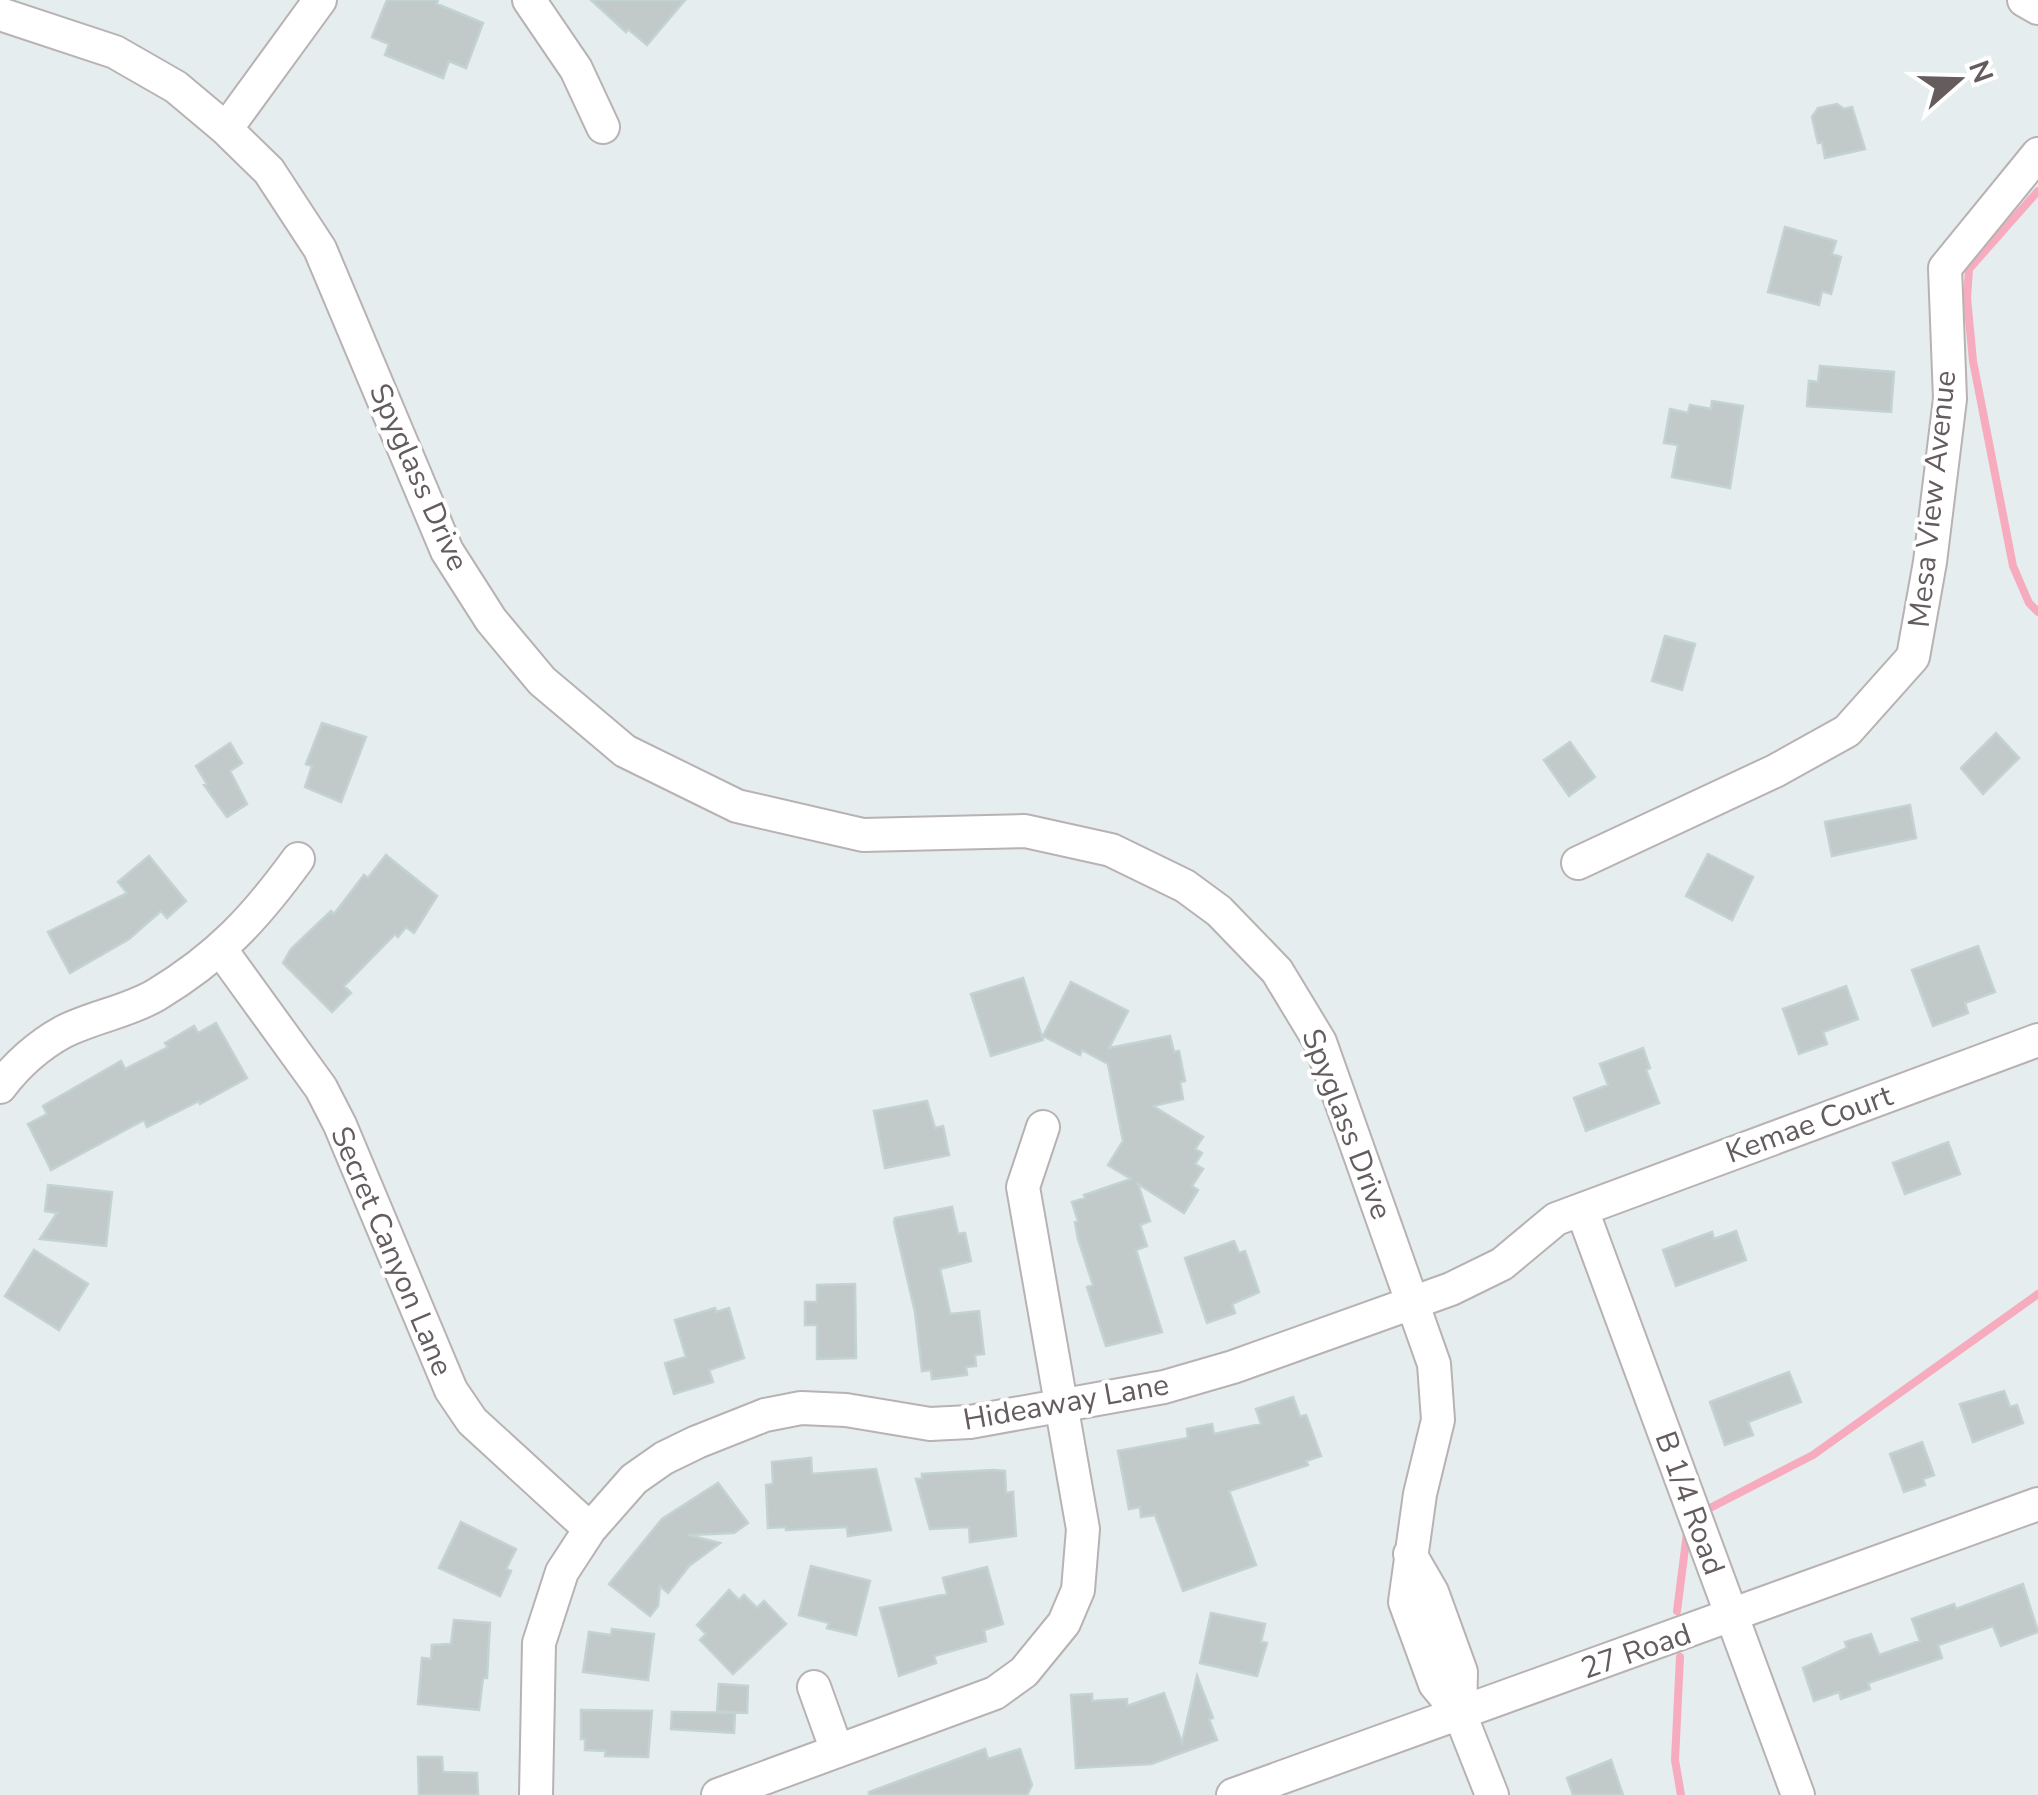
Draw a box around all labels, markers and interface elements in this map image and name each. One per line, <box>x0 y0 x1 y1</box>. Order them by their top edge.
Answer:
north arrow <box>1908 30 2008 130</box>
text: N <box>1959 55 2002 88</box>
street label: Mesa View Avenue <box>1899 369 1966 630</box>
street label: Spyglass Drive <box>359 377 478 577</box>
street label: Spyglass Drive <box>1291 1023 1402 1225</box>
street label: Kemae Court <box>1720 1075 1899 1174</box>
street label: Secret Canyon Lane <box>320 1120 463 1382</box>
street label: Hideaway Lane <box>960 1364 1172 1441</box>
street label: B 1/4 Road <box>1645 1426 1734 1581</box>
street label: 27 Road <box>1576 1614 1697 1689</box>

